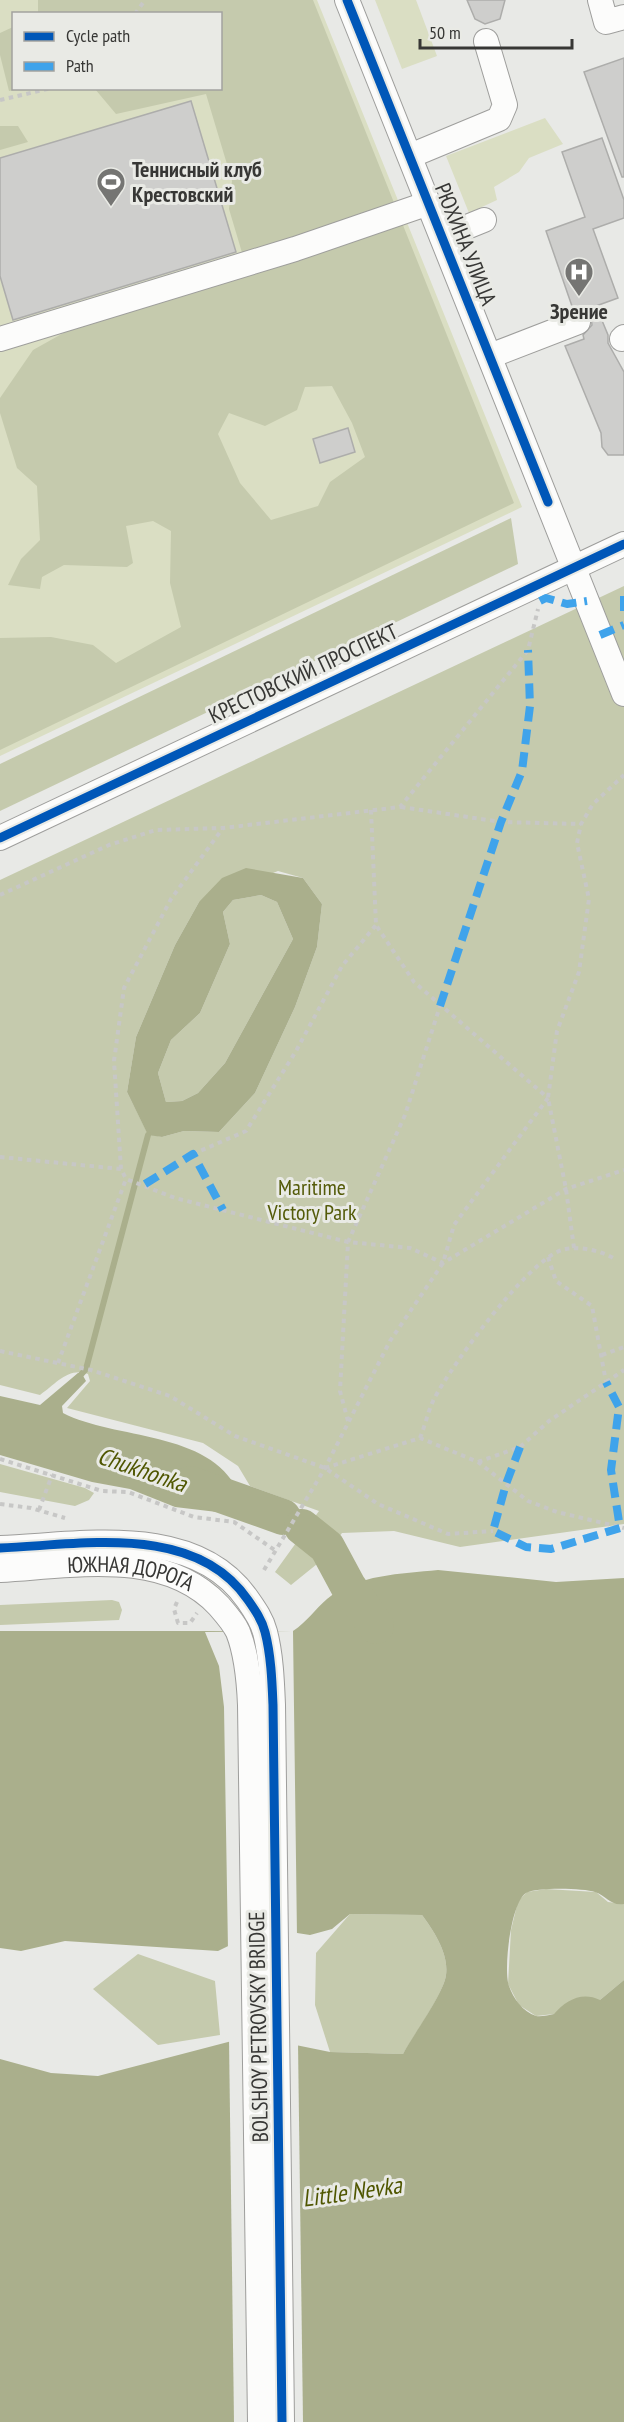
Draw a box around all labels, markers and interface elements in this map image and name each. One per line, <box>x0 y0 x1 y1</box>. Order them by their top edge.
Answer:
legend <box>12 12 222 90</box>
scale bar <box>420 12 572 50</box>
text: 50 m <box>429 21 461 44</box>
text: Cycle path <box>66 24 130 47</box>
text: Path <box>66 54 94 77</box>
place label: Теннисный клуб Крестовский <box>132 155 262 208</box>
sports icon: Теннисный клуб Крестовский <box>95 166 127 208</box>
street label: РЮХИНА УЛИЦА <box>429 179 503 310</box>
hospital icon: Зрение <box>563 256 595 298</box>
place label: Зрение <box>550 297 608 325</box>
street label: КРЕСТОВСКИЙ ПРОСПЕКТ <box>204 617 402 729</box>
park label: Maritime Victory Park <box>266 1173 357 1226</box>
water label: Chukhonka <box>94 1440 192 1500</box>
street label: ЮЖНАЯ ДОРОГА <box>67 1550 200 1597</box>
street label: BOLSHOY PETROVSKY BRIDGE <box>242 1911 274 2143</box>
water label: Little Nevka <box>300 2169 405 2214</box>

